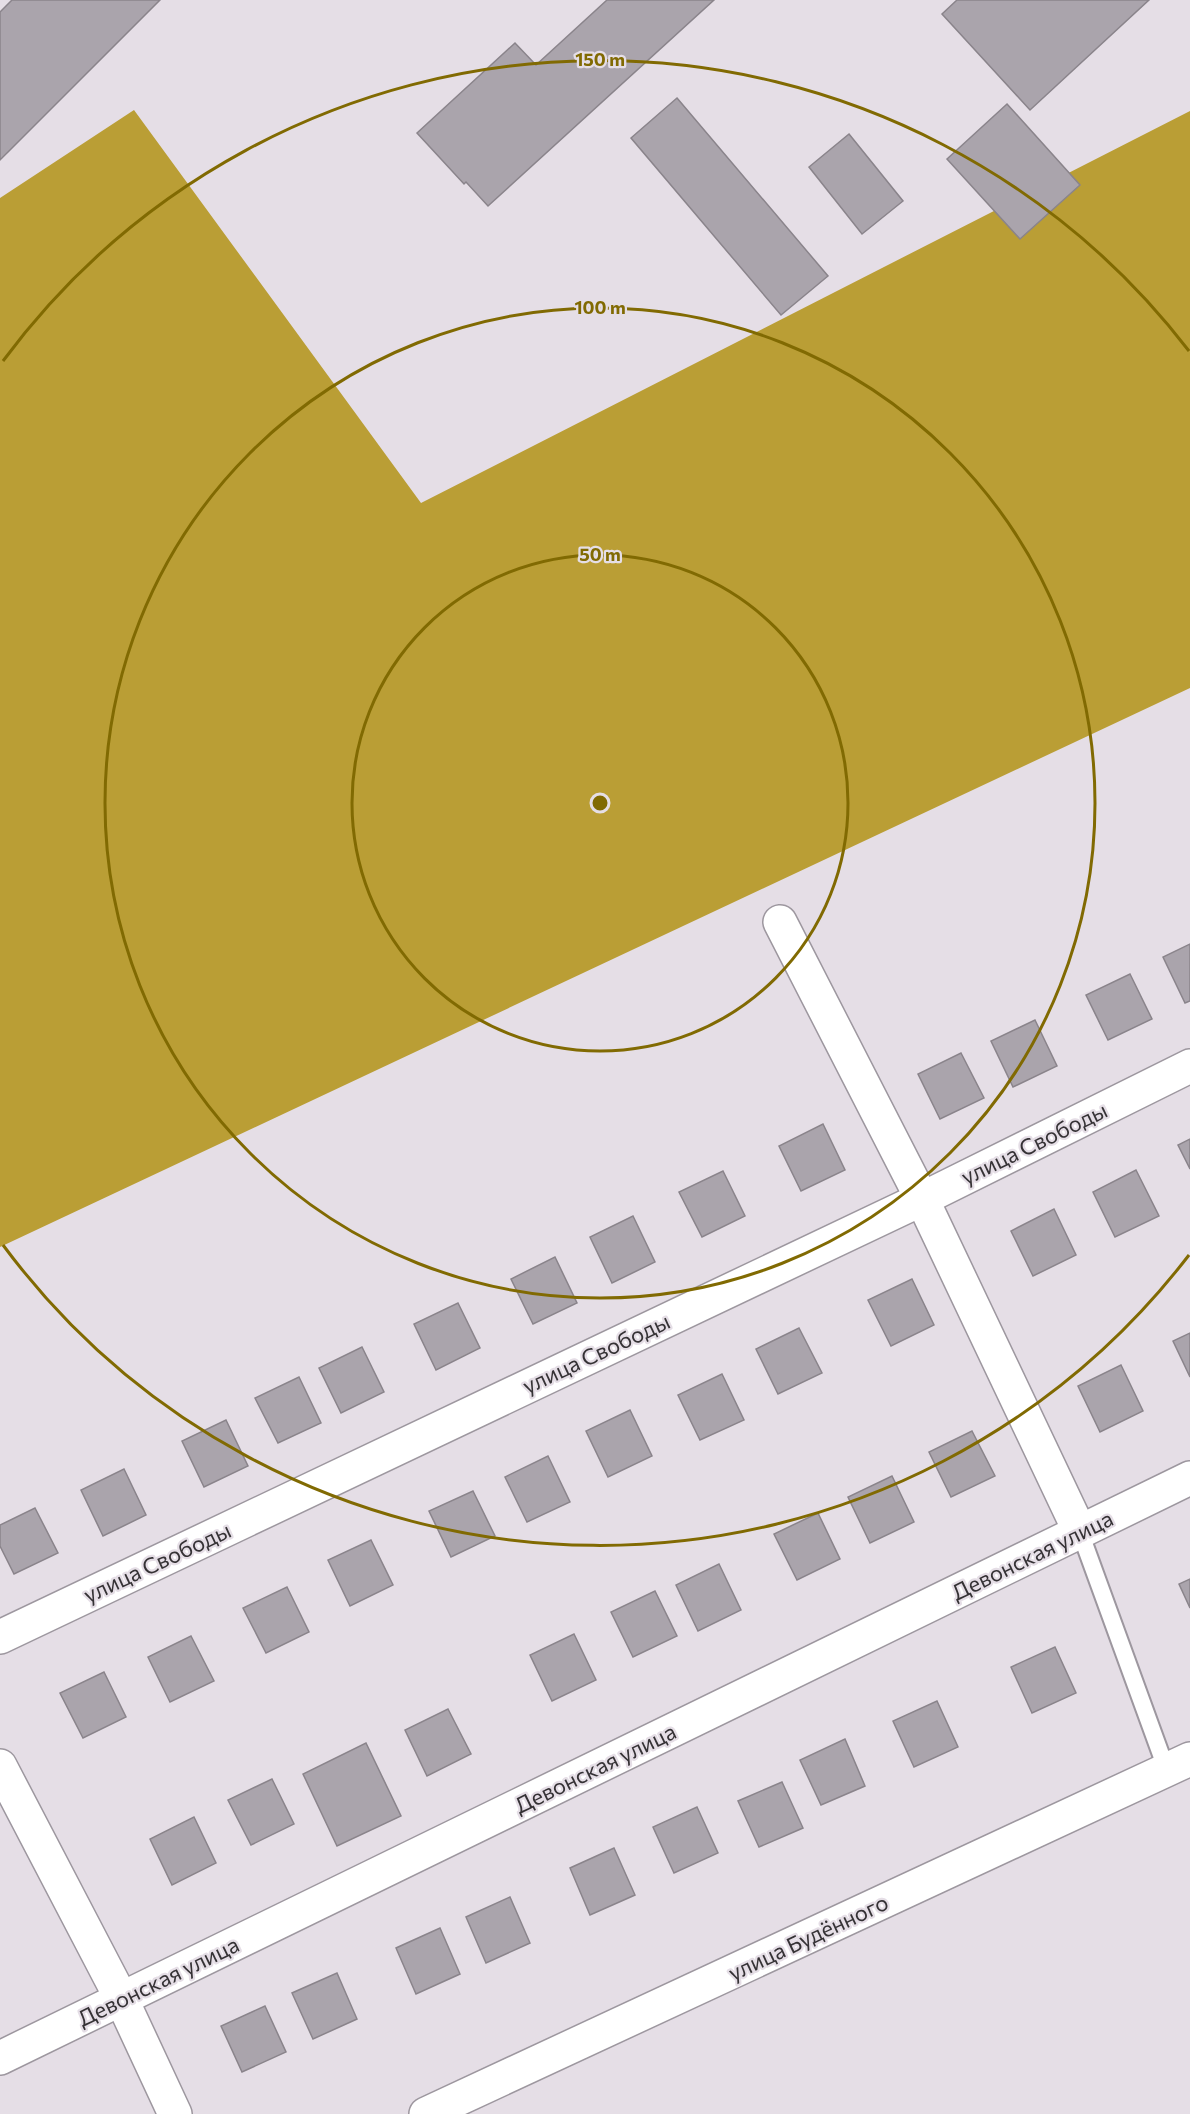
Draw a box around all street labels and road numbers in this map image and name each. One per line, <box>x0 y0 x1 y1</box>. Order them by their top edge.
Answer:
street label: улица Свободы <box>956 1096 1112 1190</box>
street label: улица Свободы <box>518 1307 674 1399</box>
street label: Девонская улица <box>947 1504 1117 1606</box>
street label: улица Свободы <box>79 1516 235 1608</box>
street label: Девонская улица <box>510 1717 680 1819</box>
street label: улица Будённого <box>724 1888 892 1986</box>
street label: Девонская улица <box>73 1930 243 2032</box>

